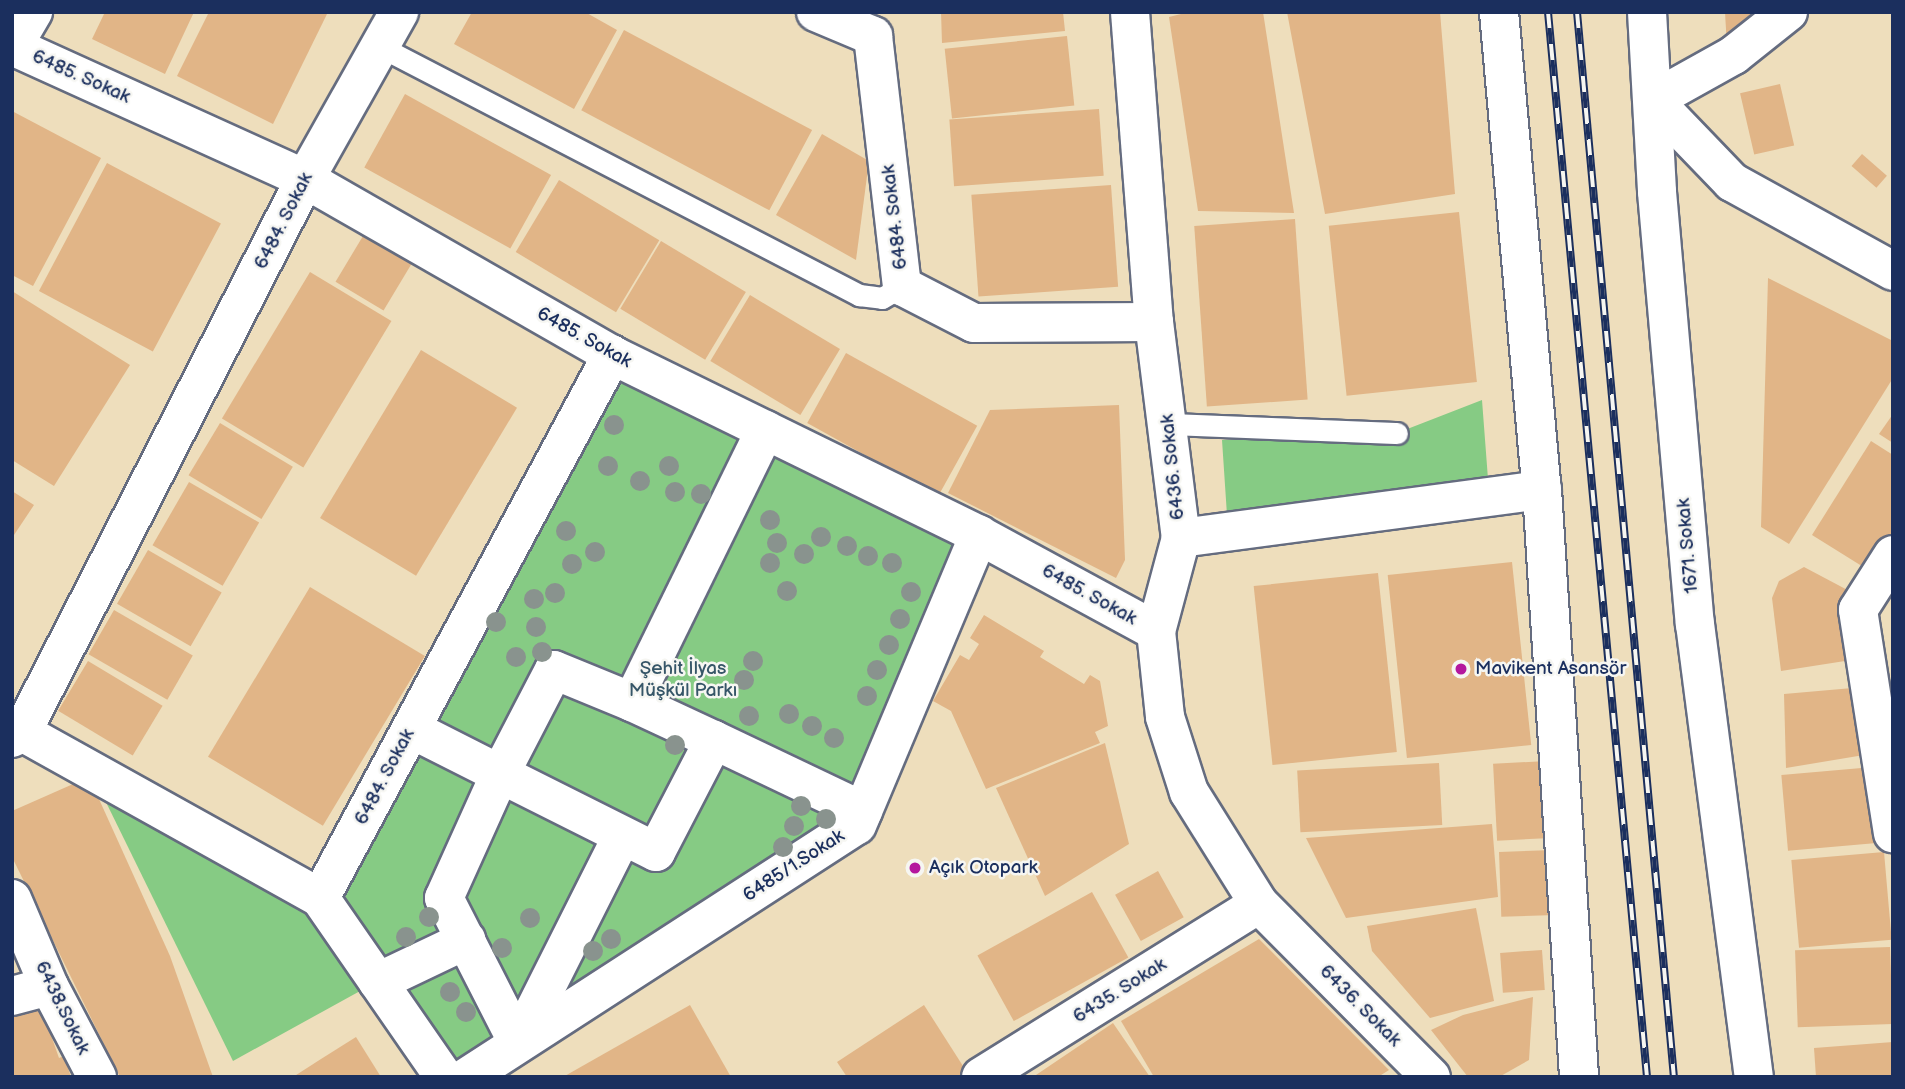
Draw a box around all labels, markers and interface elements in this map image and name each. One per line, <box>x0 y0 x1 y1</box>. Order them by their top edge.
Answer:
street label: 6485. Sokak <box>28 45 134 109</box>
street label: 6484. Sokak <box>877 163 913 271</box>
street label: 6484. Sokak <box>250 169 318 273</box>
street label: 6485. Sokak <box>532 302 636 374</box>
street label: 6436. Sokak <box>1156 413 1190 521</box>
street label: 1671. Sokak <box>1672 497 1704 595</box>
street label: 6485. Sokak <box>1037 559 1141 631</box>
park label: Şehit İlyas Müşkül Parkı <box>629 658 737 702</box>
place label: Mavikent Asansör <box>1475 658 1626 680</box>
marker: Mavikent Asansör <box>1453 661 1469 677</box>
street label: 6484. Sokak <box>350 725 420 829</box>
street label: 6485/1.Sokak <box>739 825 849 907</box>
place label: Açık Otopark <box>929 857 1038 879</box>
marker: Açık Otopark <box>907 860 923 876</box>
street label: 6435. Sokak <box>1069 953 1171 1029</box>
street label: 6438.Sokak <box>30 958 94 1058</box>
street label: 6436. Sokak <box>1314 960 1406 1052</box>

